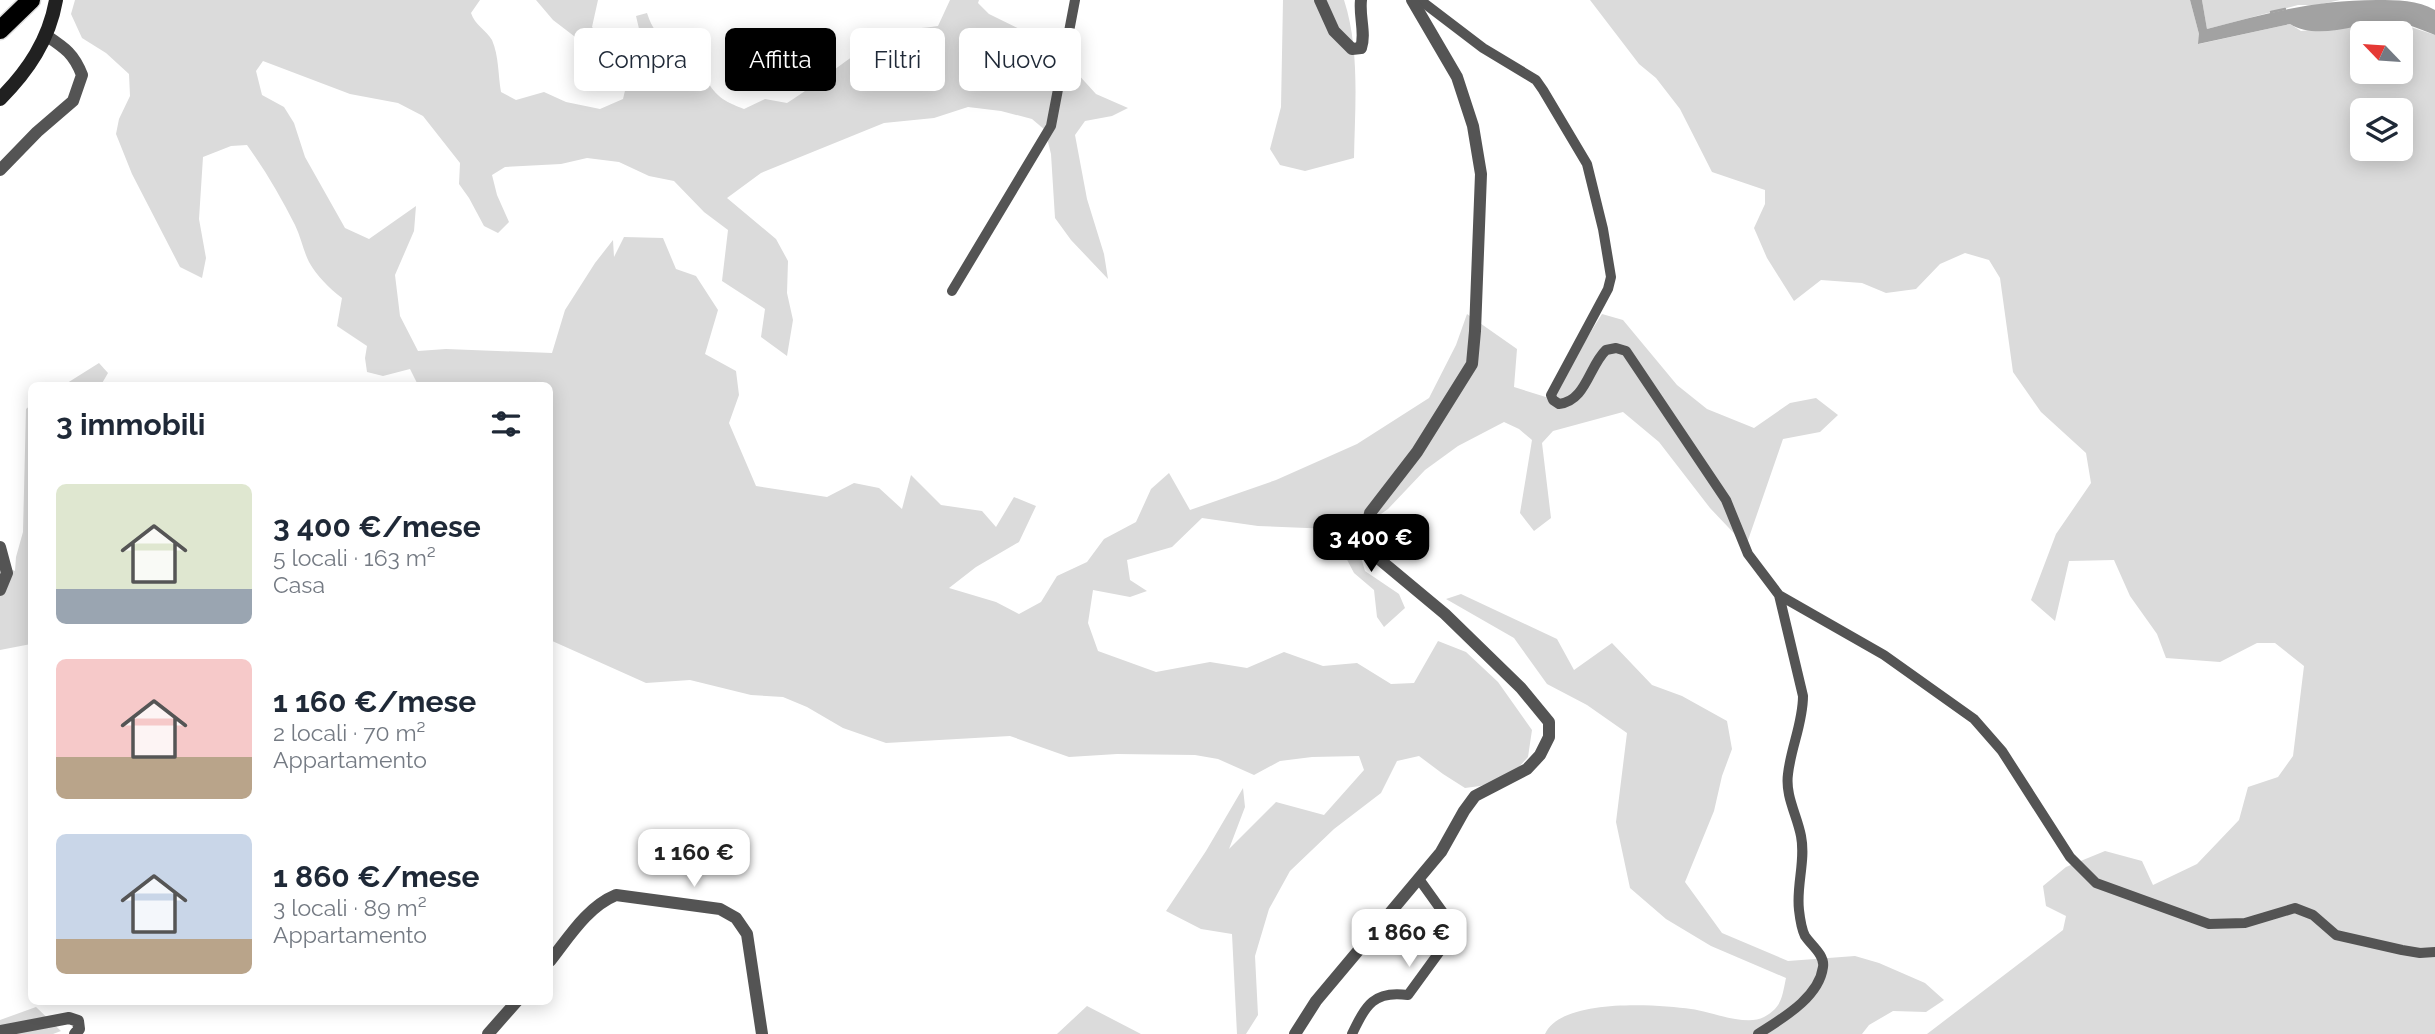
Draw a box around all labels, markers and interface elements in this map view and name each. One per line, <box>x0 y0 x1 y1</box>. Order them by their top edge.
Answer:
north arrow <box>2350 21 2413 84</box>
map controls <box>2350 21 2413 161</box>
chip: Compra <box>574 28 711 91</box>
chip: Affitta <box>725 28 836 91</box>
chip: Filtri <box>850 28 945 91</box>
chip: Nuovo <box>959 28 1081 91</box>
button: layers <box>2350 98 2413 161</box>
icon: filters <box>487 405 525 443</box>
text: 3 immobili <box>56 407 205 442</box>
text: 3 400 €/mese <box>273 509 481 544</box>
icon: home <box>112 512 196 596</box>
pin: 3 400 € <box>1306 514 1436 574</box>
text: 3 400 € <box>1329 523 1413 550</box>
text: 5 locali · 163 m² <box>273 544 436 571</box>
text: Casa <box>273 571 325 598</box>
text: 1 160 €/mese <box>273 684 476 719</box>
icon: home <box>112 687 196 771</box>
text: 2 locali · 70 m² <box>273 719 426 746</box>
text: Appartamento <box>273 746 427 773</box>
pin: 1 160 € <box>629 830 759 889</box>
text: 1 160 € <box>654 838 734 865</box>
text: 1 860 €/mese <box>273 859 480 894</box>
icon: home <box>112 862 196 946</box>
text: 3 locali · 89 m² <box>273 894 427 921</box>
pin: 1 860 € <box>1344 909 1474 969</box>
text: 1 860 € <box>1368 918 1450 945</box>
text: Appartamento <box>273 921 427 948</box>

